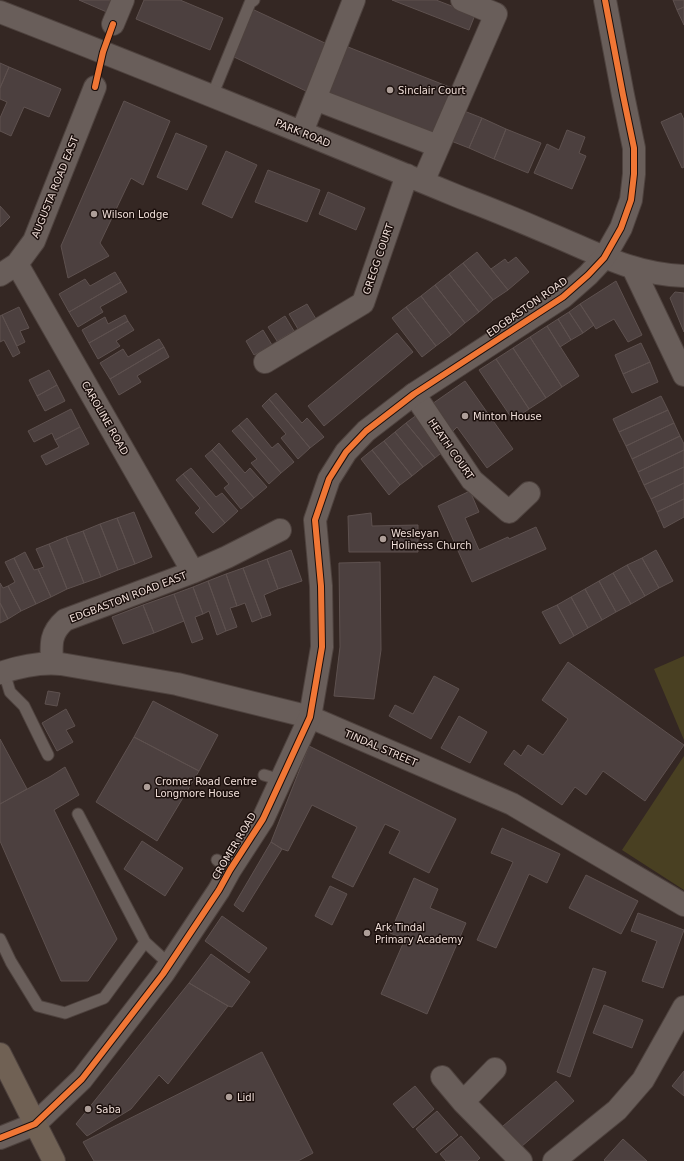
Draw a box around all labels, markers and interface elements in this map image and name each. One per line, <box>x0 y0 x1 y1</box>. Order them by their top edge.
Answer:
marker: Sinclair Court <box>385 85 395 95</box>
place label: Sinclair Court <box>398 85 465 96</box>
street label: PARK ROAD <box>274 117 332 149</box>
street label: AUGUSTA ROAD EAST <box>30 134 81 240</box>
marker: Wilson Lodge <box>89 209 99 219</box>
place label: Wilson Lodge <box>102 209 168 220</box>
street label: GREGG COURT <box>361 221 396 296</box>
street label: EDGBASTON ROAD <box>485 275 570 339</box>
street label: CAROLINE ROAD <box>79 379 131 457</box>
marker: Minton House <box>460 411 470 421</box>
place label: Minton House <box>473 411 542 422</box>
street label: HEATH COURT <box>426 417 476 482</box>
place label: Wesleyan Holiness Church <box>391 528 472 551</box>
marker: Wesleyan Holiness Church <box>378 534 388 544</box>
street label: EDGBASTON ROAD EAST <box>68 569 189 624</box>
street label: TINDAL STREET <box>342 727 420 769</box>
place label: Cromer Road Centre Longmore House <box>155 776 257 799</box>
marker: Cromer Road Centre Longmore House <box>142 782 152 792</box>
street label: CROMER ROAD <box>210 810 258 881</box>
place label: Ark Tindal Primary Academy <box>375 922 463 945</box>
marker: Ark Tindal Primary Academy <box>362 928 372 938</box>
marker: Lidl <box>224 1092 234 1102</box>
place label: Lidl <box>237 1092 254 1103</box>
marker: Saba <box>83 1104 93 1114</box>
place label: Saba <box>96 1104 121 1115</box>

